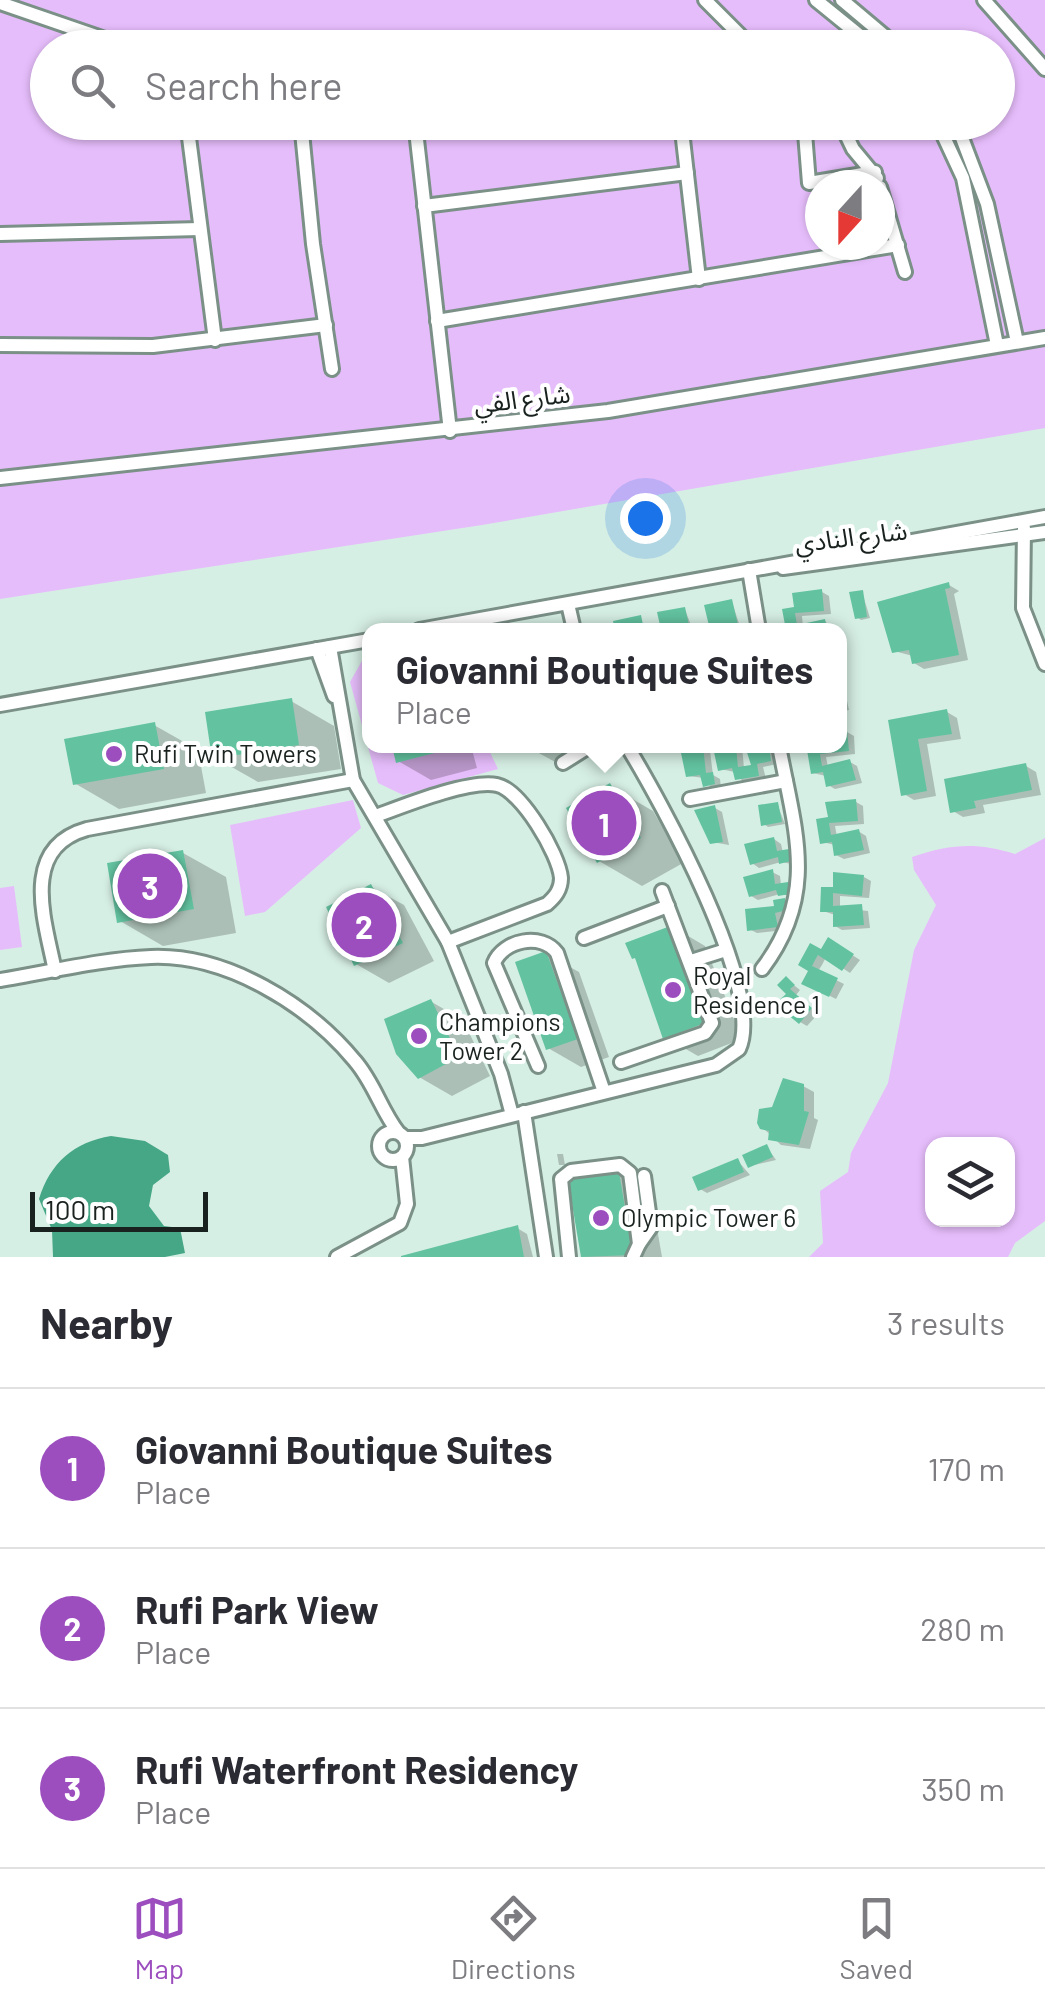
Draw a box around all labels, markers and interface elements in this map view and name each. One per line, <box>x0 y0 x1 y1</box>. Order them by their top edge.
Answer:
search box <box>30 30 1015 140</box>
icon: search <box>65 58 120 113</box>
text: Search here <box>145 62 343 108</box>
north arrow <box>805 170 895 260</box>
street label: شارع الفي <box>472 377 573 425</box>
your location <box>620 493 671 544</box>
street label: شارع النادي <box>793 514 909 564</box>
popup <box>362 623 847 753</box>
text: Giovanni Boutique Suites <box>396 646 813 692</box>
text: Place <box>396 692 472 730</box>
place label: Rufi Twin Towers <box>134 738 317 768</box>
marker: Rufi Twin Towers <box>103 743 125 765</box>
pin: 1 <box>572 786 636 860</box>
pin: 3 <box>118 848 182 924</box>
pin: 2 <box>332 888 396 962</box>
place label: Royal Residence 1 <box>693 960 820 1019</box>
marker: Royal Residence 1 <box>662 979 684 1001</box>
place label: Champions Tower 2 <box>439 1006 560 1065</box>
marker: Champions Tower 2 <box>408 1025 430 1047</box>
map controls <box>925 1137 1015 1227</box>
button: layers <box>925 1137 1015 1227</box>
scale bar <box>30 1187 208 1232</box>
text: 100 m <box>45 1192 115 1226</box>
place label: Olympic Tower 6 <box>621 1202 796 1232</box>
marker: Olympic Tower 6 <box>590 1207 612 1229</box>
text: Nearby <box>40 1297 173 1347</box>
text: 3 results <box>887 1303 1005 1341</box>
text: Giovanni Boutique Suites <box>135 1426 553 1472</box>
text: 1 <box>67 1449 78 1487</box>
text: 170 m <box>928 1449 1005 1487</box>
text: Place <box>135 1472 211 1510</box>
text: Rufi Park View <box>135 1586 379 1632</box>
text: 2 <box>64 1609 81 1647</box>
text: 280 m <box>920 1609 1005 1647</box>
text: Place <box>135 1632 211 1670</box>
text: Rufi Waterfront Residency <box>135 1746 578 1792</box>
text: 3 <box>64 1769 81 1807</box>
text: 350 m <box>921 1769 1005 1807</box>
text: Place <box>135 1792 211 1830</box>
tab: Map <box>132 1891 187 1985</box>
tab: Directions <box>451 1891 576 1985</box>
tab: Saved <box>840 1891 913 1985</box>

